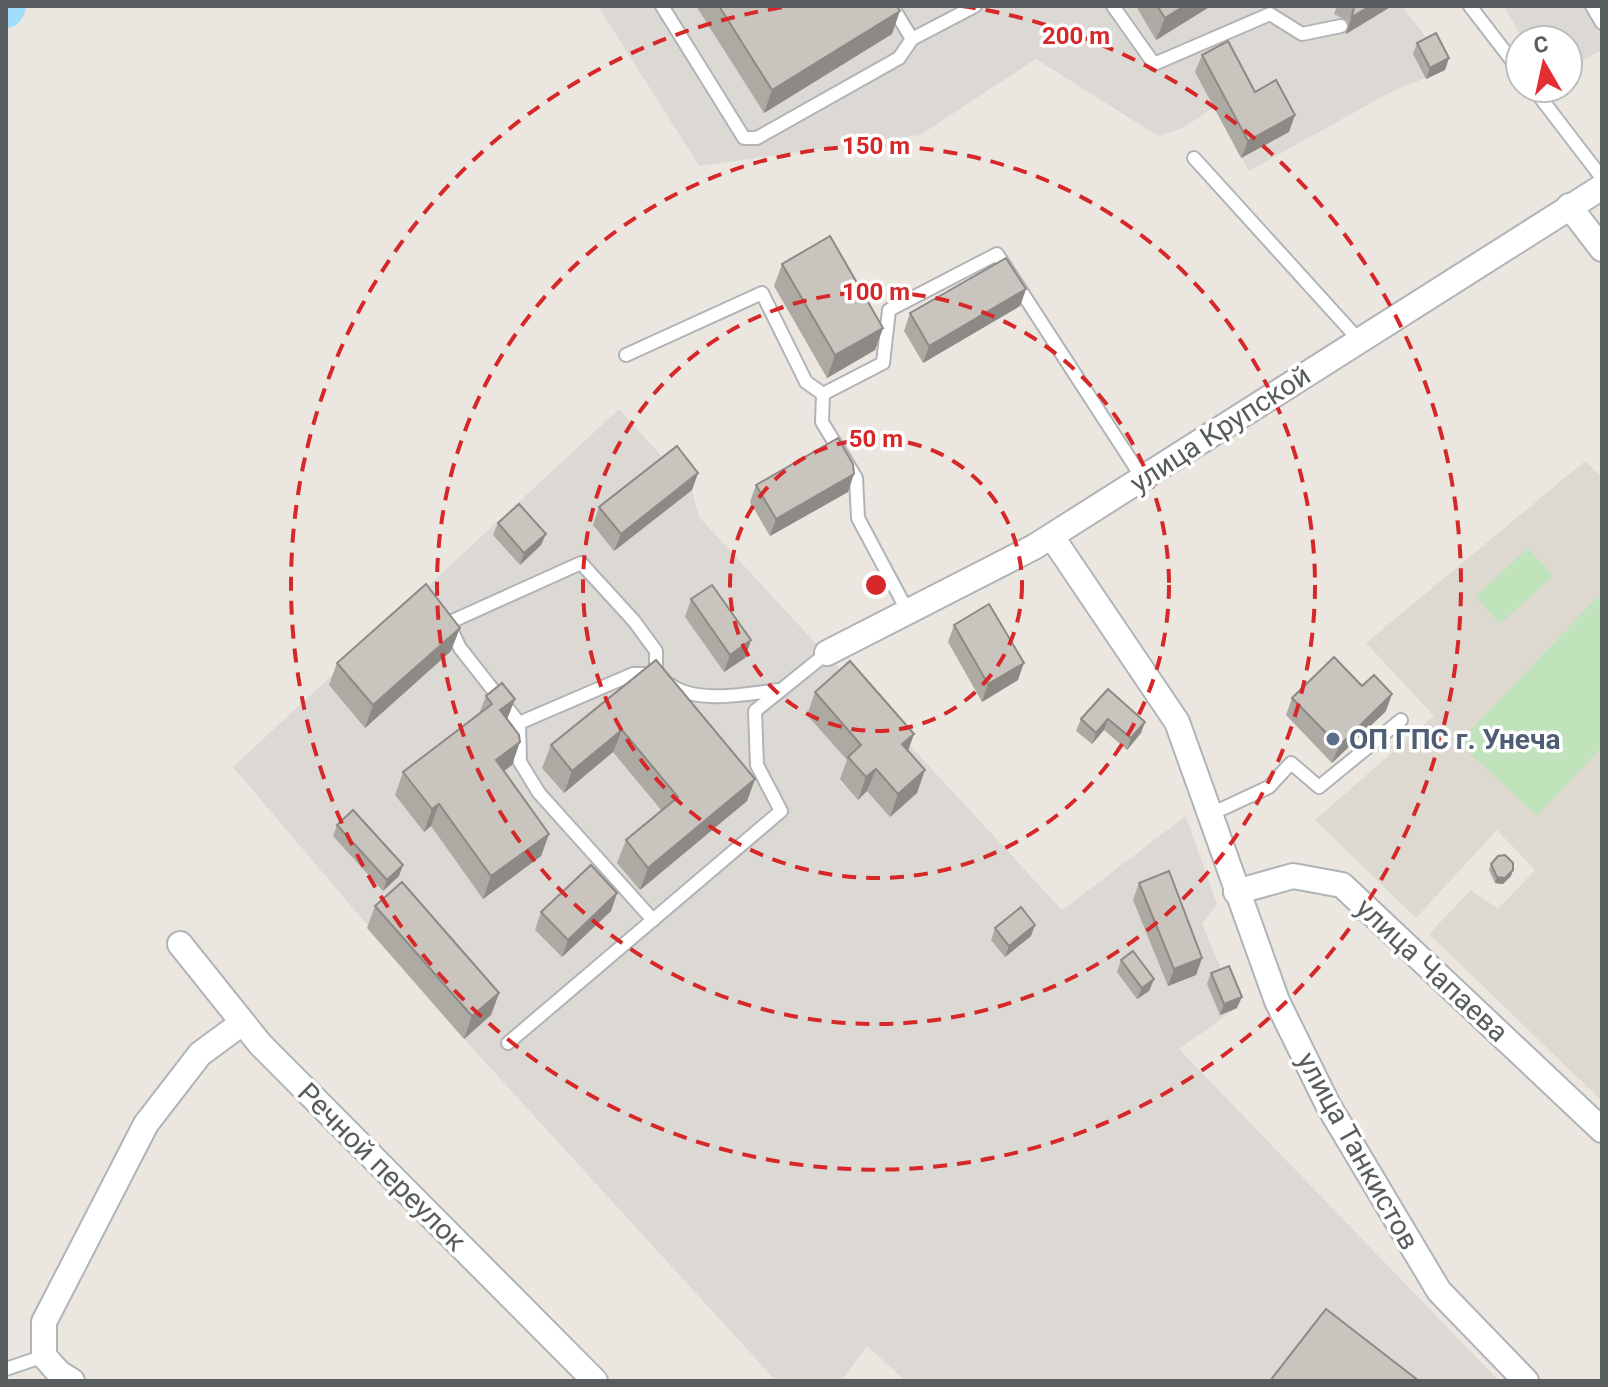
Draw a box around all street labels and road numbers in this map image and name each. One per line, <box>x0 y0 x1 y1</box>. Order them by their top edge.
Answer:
street label: улица Крупской <box>1124 358 1316 500</box>
street label: улица Чапаева <box>1349 891 1515 1049</box>
street label: улица Танкистов <box>1290 1047 1426 1255</box>
street label: Речной переулок <box>291 1076 473 1258</box>

